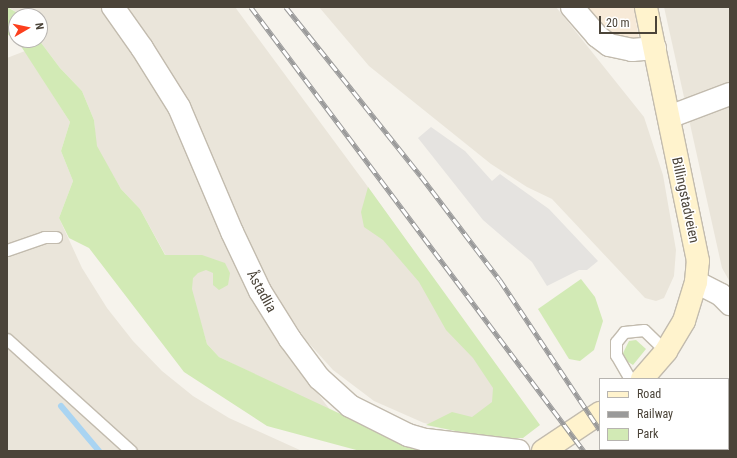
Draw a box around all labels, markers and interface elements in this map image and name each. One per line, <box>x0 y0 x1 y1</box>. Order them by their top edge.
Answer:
north arrow <box>8 8 48 48</box>
scale bar <box>601 8 659 34</box>
text: 20 m <box>606 16 630 30</box>
text: N <box>32 22 46 31</box>
street label: Billingstadveien <box>669 156 703 244</box>
street label: Åstadlia <box>244 267 280 315</box>
legend <box>599 378 729 450</box>
text: Road <box>637 387 661 401</box>
text: Railway <box>637 407 673 421</box>
text: Park <box>637 427 658 441</box>

